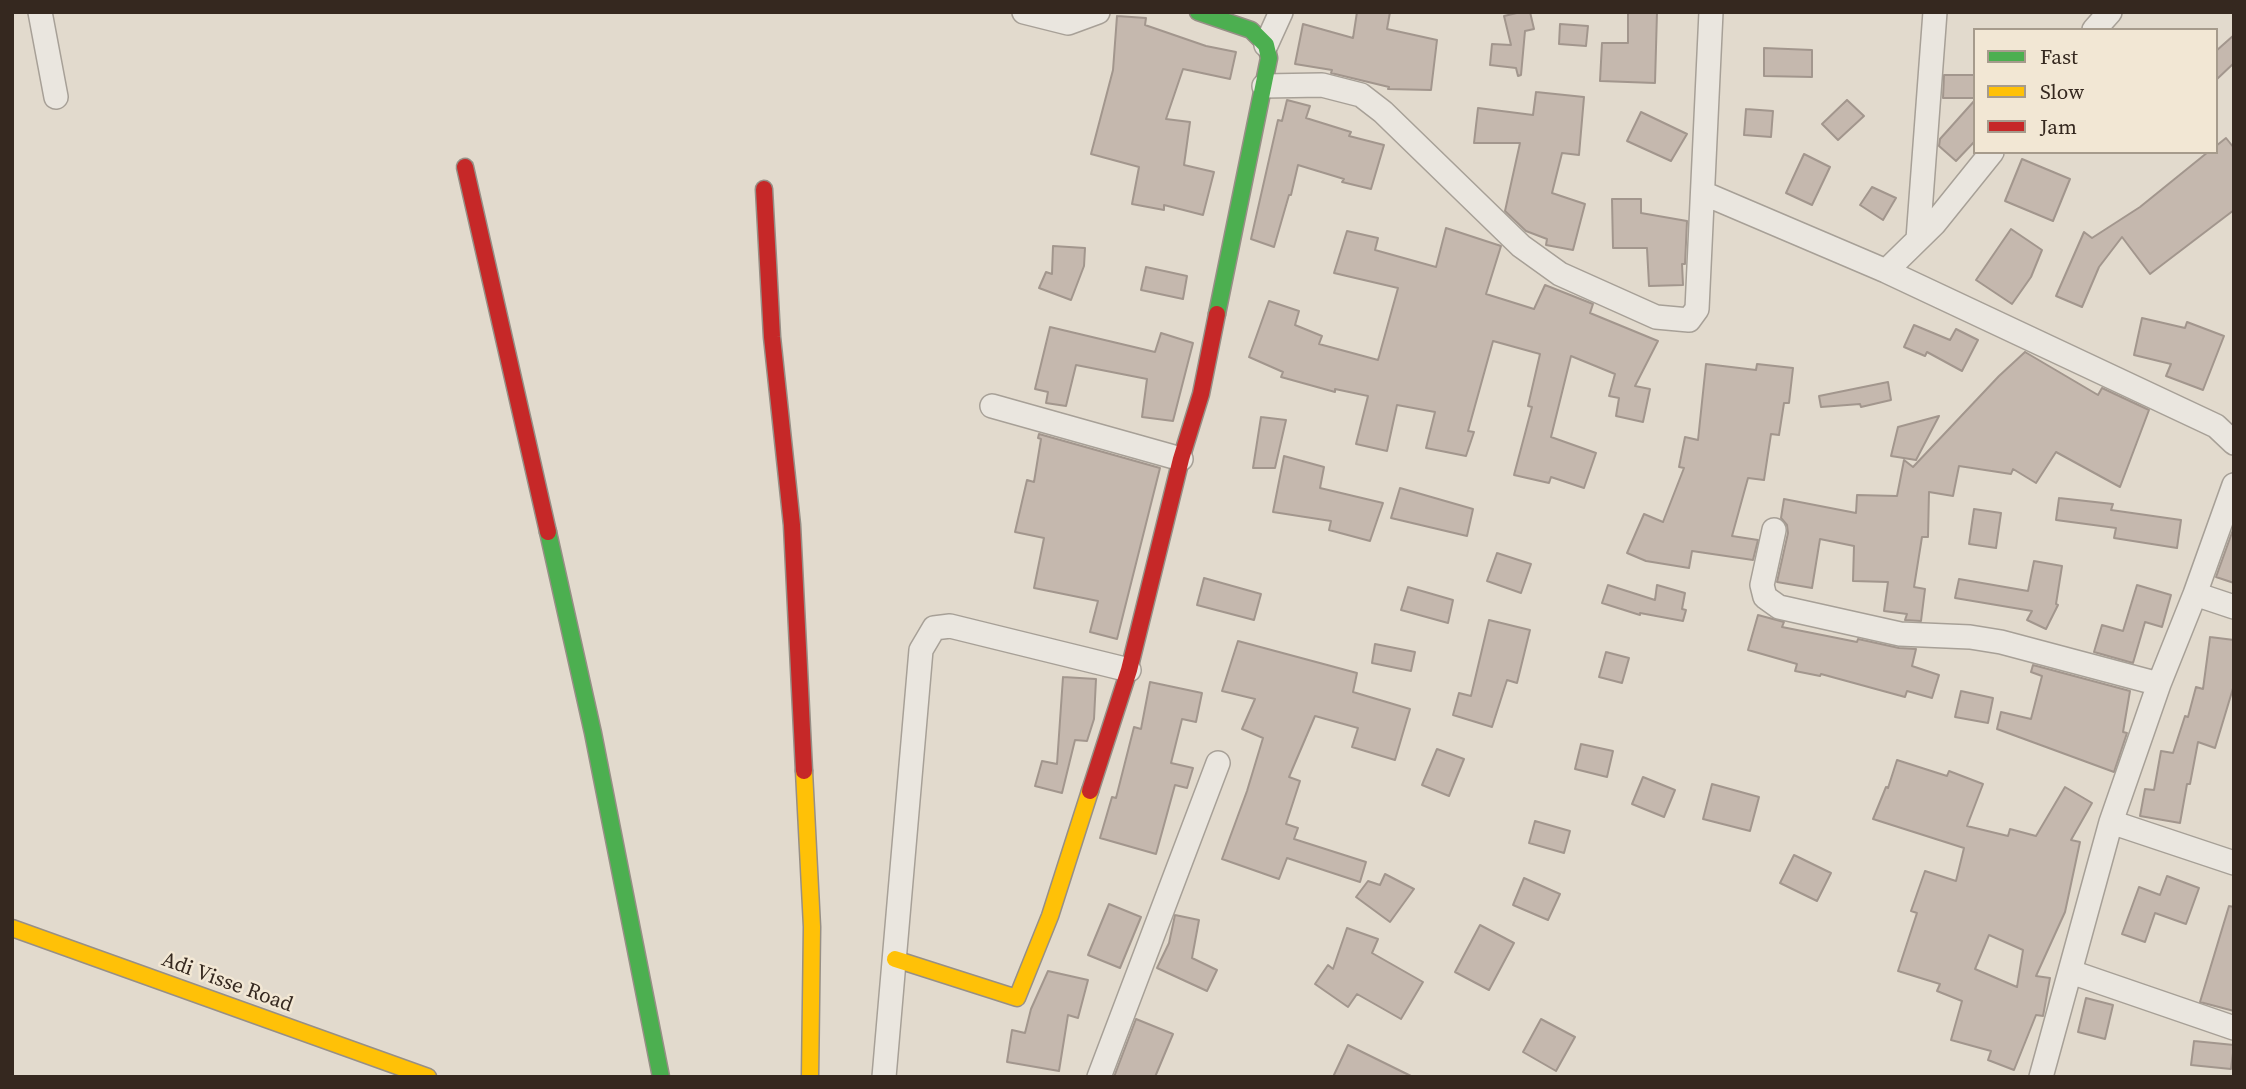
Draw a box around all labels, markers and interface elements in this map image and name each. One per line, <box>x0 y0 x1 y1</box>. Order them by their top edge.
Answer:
legend <box>1973 28 2218 154</box>
text: Fast <box>2040 42 2078 71</box>
text: Slow <box>2040 77 2084 106</box>
text: Jam <box>2040 112 2077 141</box>
street label: Adi Visse Road <box>158 948 296 1018</box>

